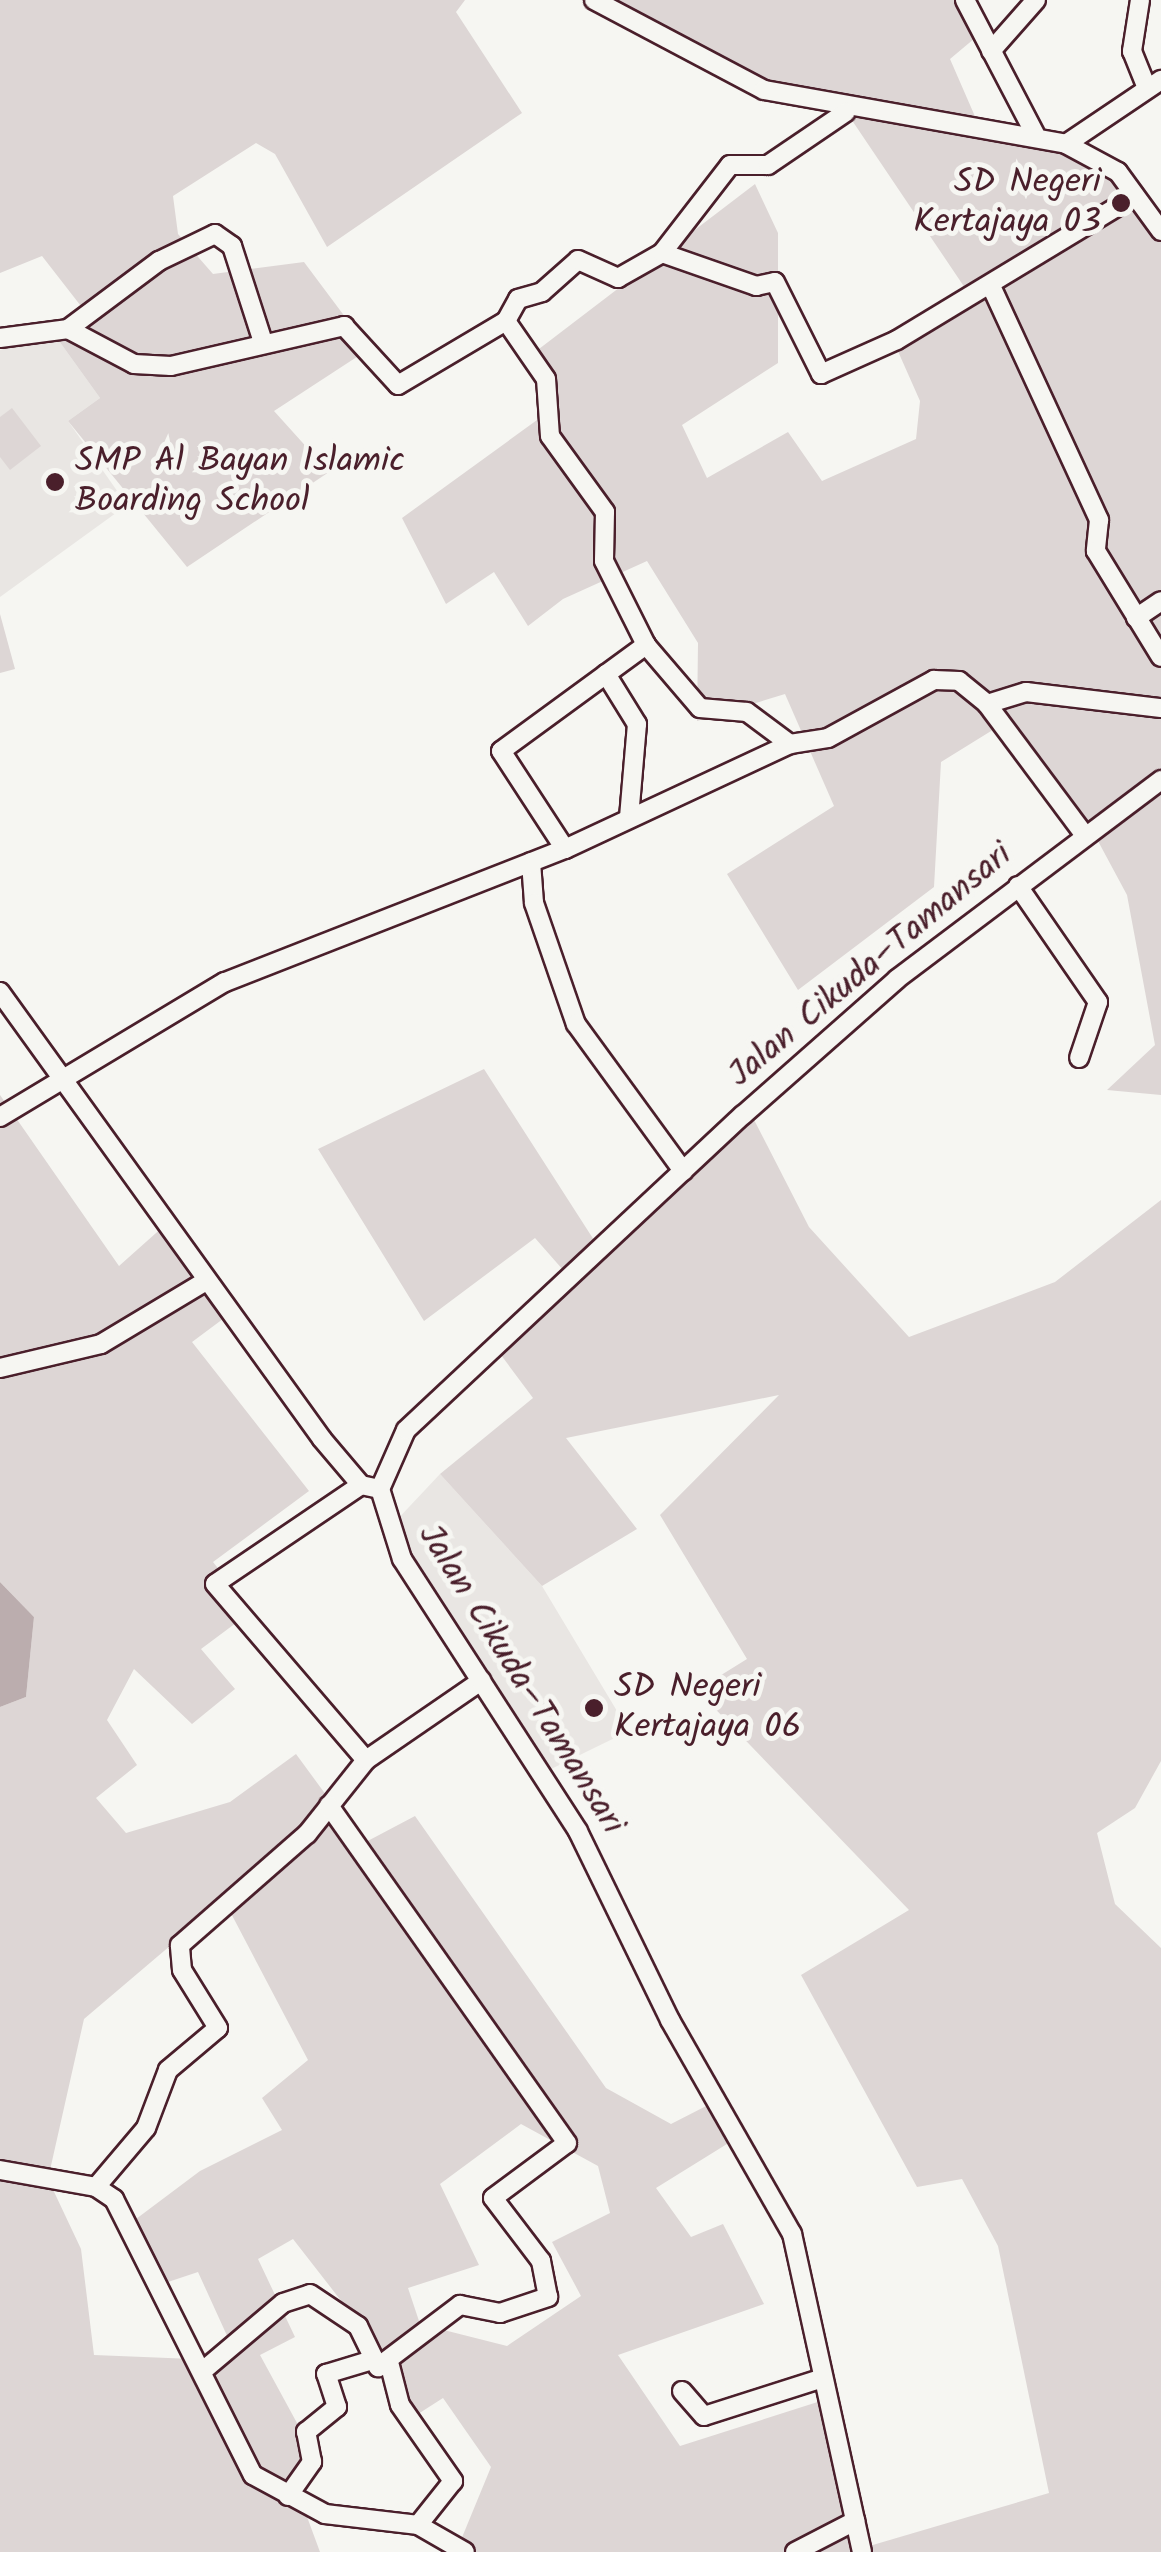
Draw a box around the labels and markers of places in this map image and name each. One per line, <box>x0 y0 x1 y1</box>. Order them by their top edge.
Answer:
place label: SD Negeri Kertajaya 03 <box>913 162 1101 244</box>
marker: SD Negeri Kertajaya 03 <box>1110 192 1132 214</box>
place label: SMP Al Bayan Islamic Boarding School <box>75 441 405 523</box>
marker: SMP Al Bayan Islamic Boarding School <box>44 471 66 493</box>
place label: SD Negeri Kertajaya 06 <box>614 1667 801 1749</box>
marker: SD Negeri Kertajaya 06 <box>583 1697 605 1719</box>

